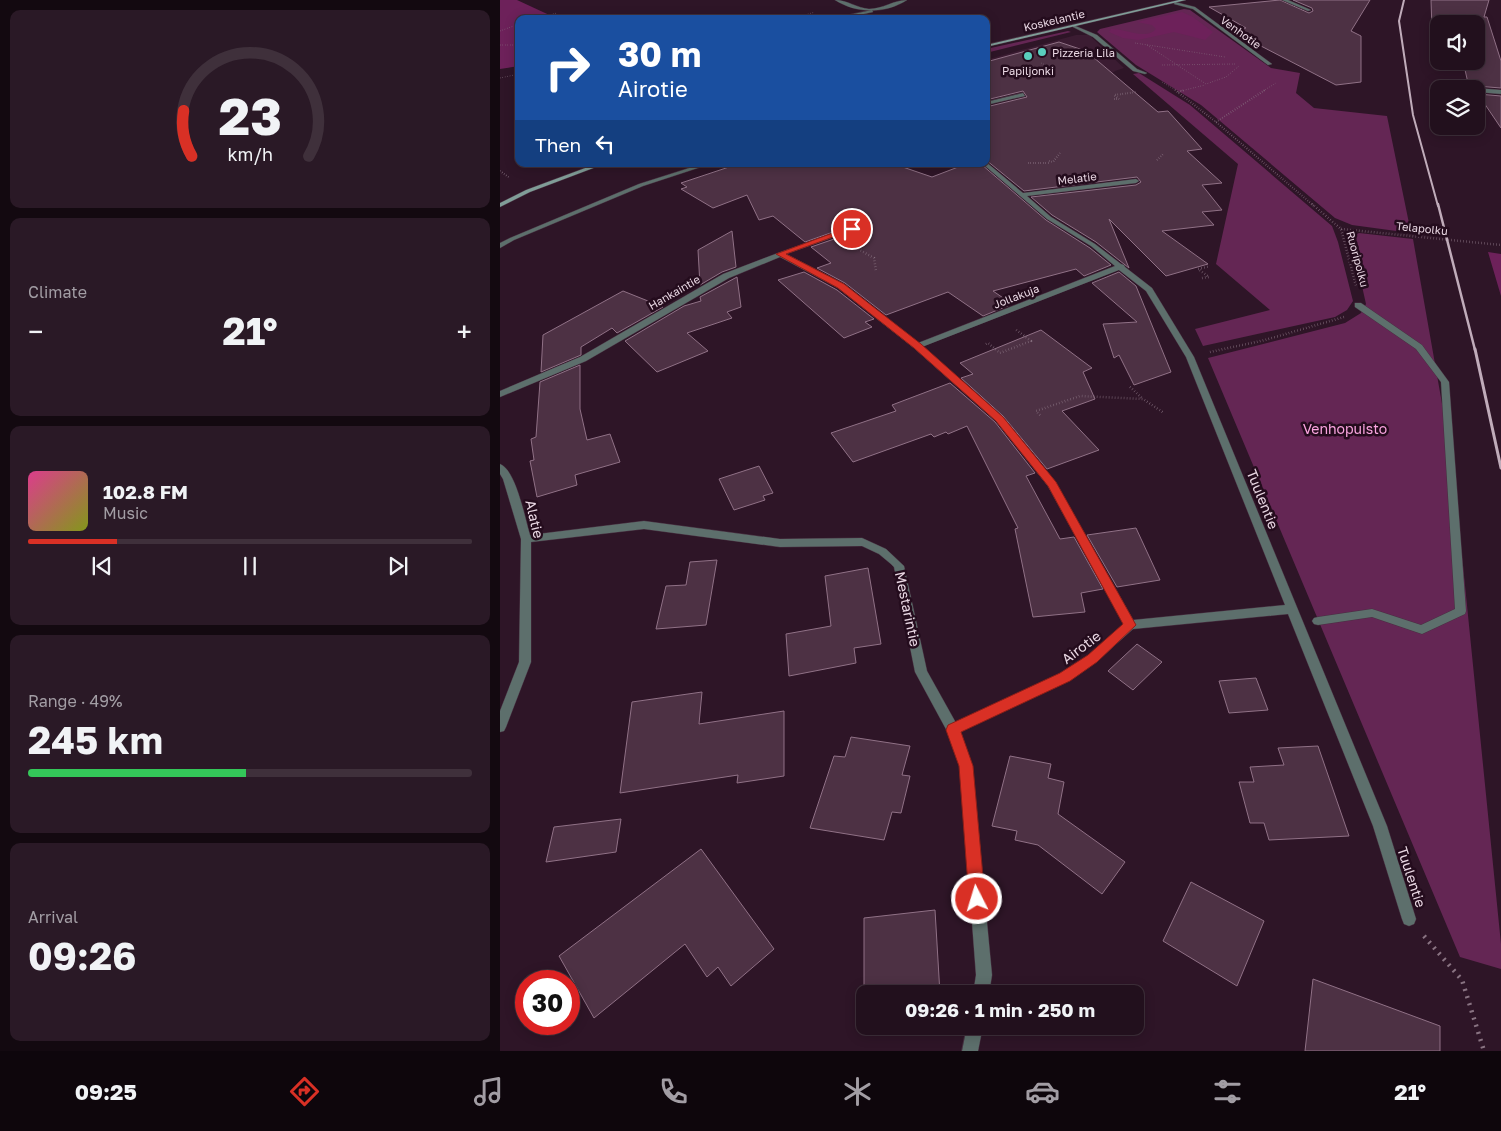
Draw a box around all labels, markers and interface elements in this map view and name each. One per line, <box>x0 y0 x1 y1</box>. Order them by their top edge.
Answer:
street label: Koskelantie <box>1022 7 1086 33</box>
street label: Venhotie <box>1218 13 1264 51</box>
map controls <box>1430 15 1485 135</box>
button: sound <box>1430 15 1485 70</box>
text: 30 m <box>618 33 701 75</box>
icon: right <box>535 35 600 100</box>
marker: Pizzeria Lila <box>1036 46 1048 58</box>
place label: Pizzeria Lila <box>1052 46 1115 59</box>
marker: Papiljonki <box>1022 50 1034 62</box>
place label: Papiljonki <box>1002 64 1054 77</box>
text: Airotie <box>618 75 688 102</box>
button: layers <box>1430 80 1485 135</box>
text: 23 <box>218 84 282 146</box>
icon: left <box>591 130 619 158</box>
text: Then <box>535 133 581 156</box>
text: km/h <box>227 143 273 165</box>
street label: Melatie <box>1057 169 1097 187</box>
pin <box>831 208 873 250</box>
icon: arrive <box>838 215 866 243</box>
street label: Telapolku <box>1396 219 1448 237</box>
street label: Ruoripolku <box>1344 230 1372 288</box>
street label: Hankaintie <box>646 272 702 312</box>
street label: Jollakuja <box>991 281 1041 311</box>
text: Climate <box>28 282 87 302</box>
text: 21° <box>223 308 278 353</box>
text: − <box>28 315 43 348</box>
text: + <box>457 315 472 348</box>
park label: Venhopuisto <box>1303 420 1387 437</box>
street label: Tuulentie <box>1243 467 1283 531</box>
text: 102.8 FM <box>103 480 188 503</box>
street label: Alatie <box>522 498 548 540</box>
text: Music <box>103 503 148 523</box>
icon: previous <box>88 552 116 580</box>
icon: pause <box>236 552 264 580</box>
icon: next <box>384 552 412 580</box>
street label: Mestarintie <box>892 570 924 648</box>
street label: Airotie <box>1058 627 1104 667</box>
text: Range · 49% <box>28 691 122 711</box>
text: 245 km <box>28 717 163 762</box>
street label: Tuulentie <box>1394 845 1430 909</box>
position arrow <box>950 872 1002 924</box>
text: Arrival <box>28 907 78 927</box>
text: 09:26 <box>28 933 136 978</box>
speed limit sign: 30 <box>515 970 580 1035</box>
text: 09:26 · 1 min · 250 m <box>905 998 1095 1021</box>
icon: directions <box>287 1074 322 1109</box>
icon: music <box>471 1074 506 1109</box>
icon: phone <box>656 1074 691 1109</box>
icon: climate <box>840 1074 875 1109</box>
icon: car <box>1025 1074 1060 1109</box>
icon: filters <box>1210 1074 1245 1109</box>
text: 09:25 <box>75 1078 137 1105</box>
text: 21° <box>1394 1078 1426 1105</box>

